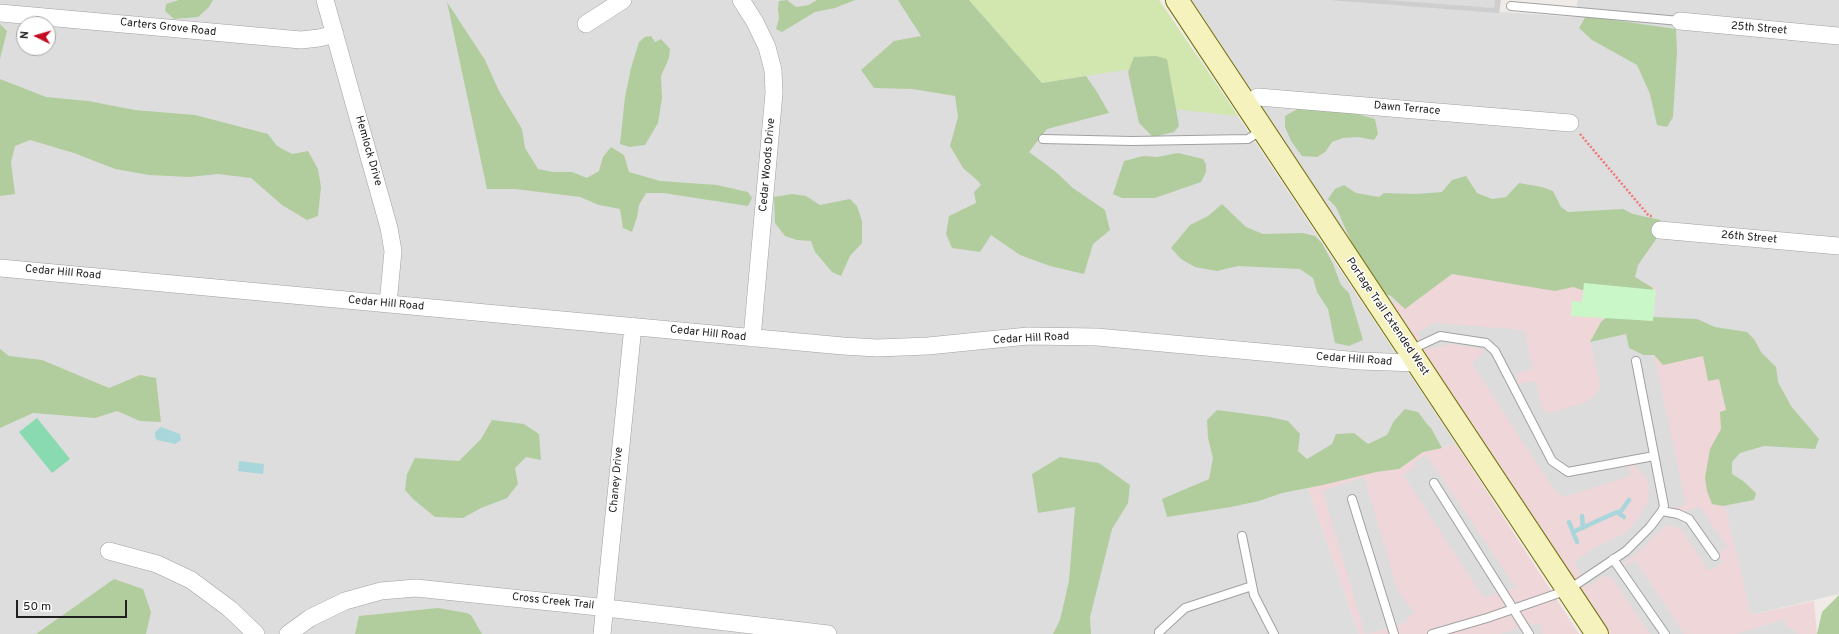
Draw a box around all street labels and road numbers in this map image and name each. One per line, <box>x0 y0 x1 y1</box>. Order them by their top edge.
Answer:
street label: Carters Grove Road <box>119 16 217 40</box>
street label: 25th Street <box>1730 20 1788 38</box>
street label: Dawn Terrace <box>1373 100 1441 118</box>
street label: Hemlock Drive <box>352 114 384 188</box>
street label: Cedar Woods Drive <box>757 118 779 212</box>
street label: 26th Street <box>1720 229 1778 247</box>
street label: Portage Trail Extended West <box>1343 256 1431 378</box>
street label: Cedar Hill Road <box>24 263 102 283</box>
street label: Cedar Hill Road <box>347 294 425 314</box>
street label: Cedar Hill Road <box>669 323 747 345</box>
street label: Cedar Hill Road <box>992 330 1070 348</box>
street label: Cedar Hill Road <box>1315 351 1393 369</box>
street label: Chaney Drive <box>608 447 626 513</box>
street label: Cross Creek Trail <box>511 591 595 613</box>

